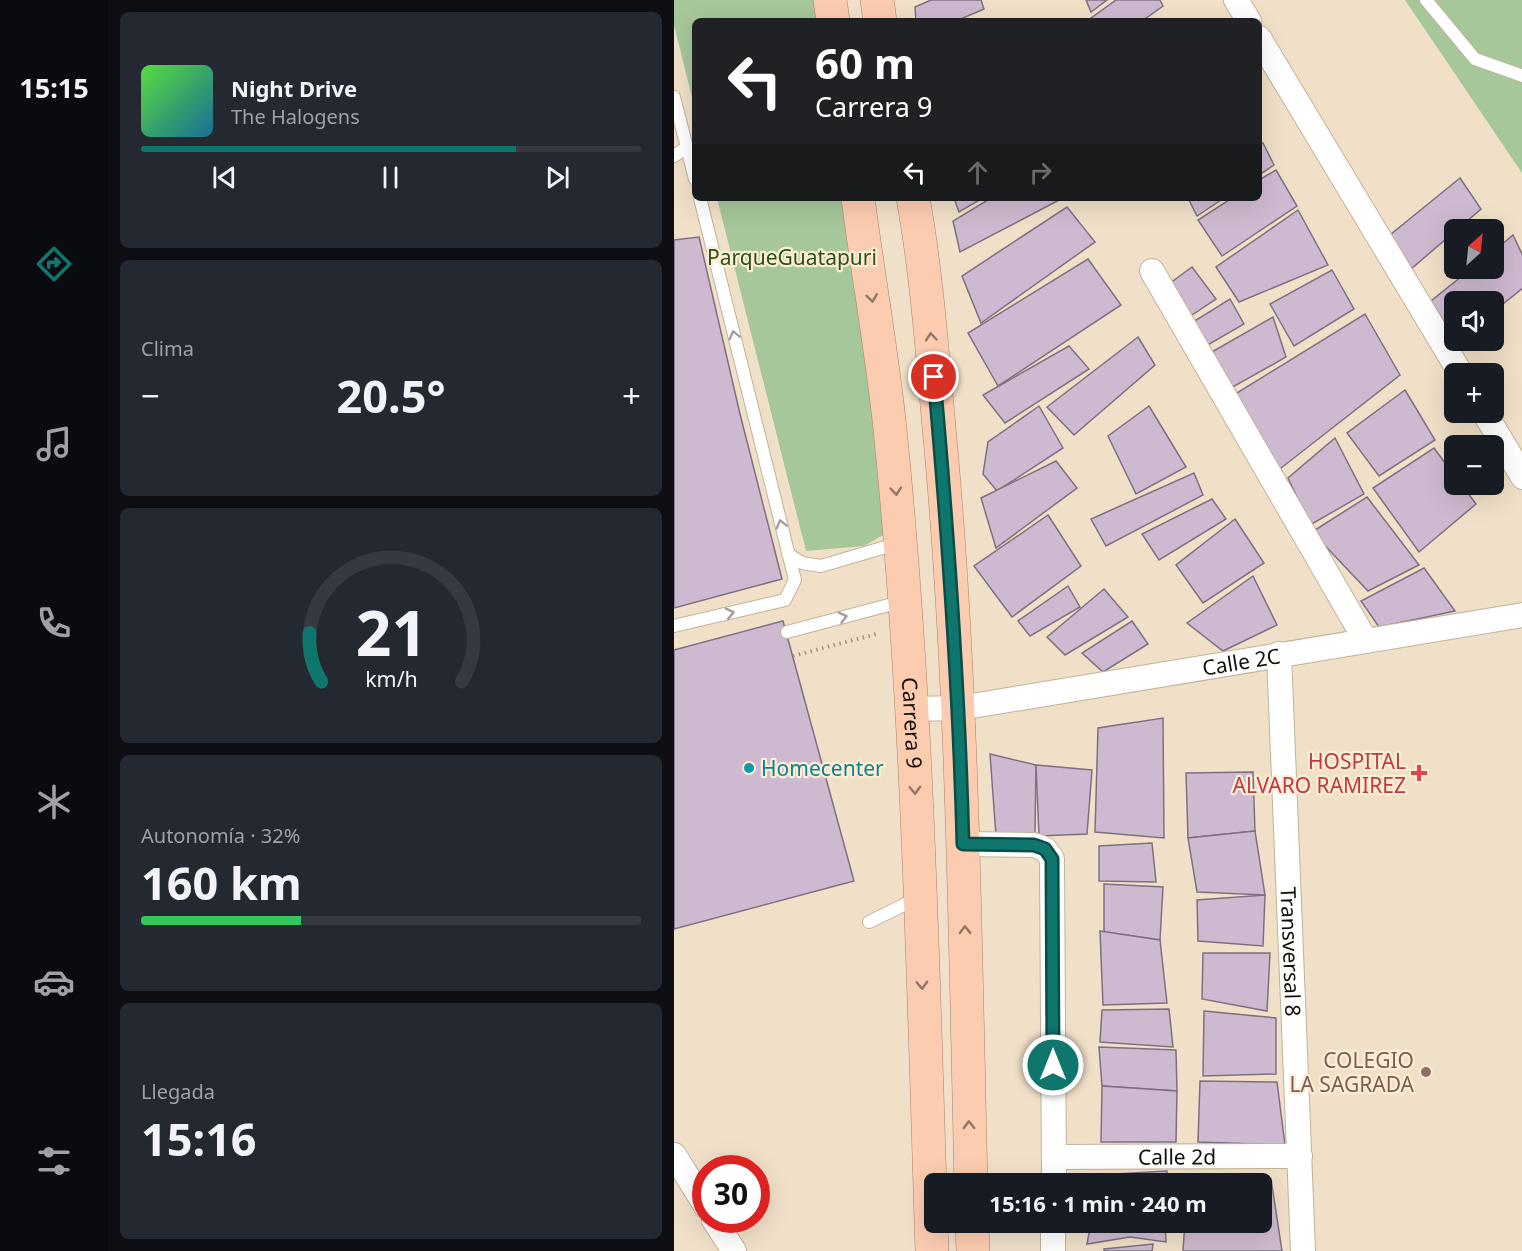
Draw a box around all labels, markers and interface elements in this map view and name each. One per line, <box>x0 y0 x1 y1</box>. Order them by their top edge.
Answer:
text: 60 m <box>815 34 915 91</box>
icon: left <box>716 42 794 120</box>
text: 15:15 <box>19 69 89 106</box>
text: Night Drive <box>231 73 357 103</box>
text: Carrera 9 <box>815 88 932 125</box>
text: The Halogens <box>231 103 360 130</box>
icon: left <box>898 156 931 189</box>
icon: ahead <box>961 156 994 189</box>
icon: right <box>1024 156 1057 189</box>
icon: previous <box>208 161 241 194</box>
icon: pause <box>374 161 407 194</box>
icon: next <box>541 161 574 194</box>
north arrow <box>1444 219 1504 279</box>
map controls <box>1444 219 1504 495</box>
icon: directions <box>33 243 75 285</box>
park label: ParqueGuatapuri <box>707 243 877 271</box>
button: sound <box>1444 291 1504 351</box>
one-way arrow <box>865 293 877 302</box>
one-way arrow <box>729 330 742 340</box>
one-way arrow <box>925 333 938 342</box>
text: Clima <box>141 335 194 362</box>
pin <box>908 351 959 402</box>
icon: arrive <box>917 360 950 393</box>
button: + <box>1444 363 1504 423</box>
text: 20.5° <box>337 365 445 426</box>
text: − <box>141 373 160 418</box>
text: + <box>622 373 641 418</box>
icon: music <box>33 423 75 465</box>
button: − <box>1444 435 1504 495</box>
one-way arrow <box>889 486 902 496</box>
one-way arrow <box>776 520 789 530</box>
text: 21 <box>355 590 427 675</box>
icon: phone <box>33 602 75 644</box>
one-way arrow <box>724 607 734 620</box>
one-way arrow <box>838 612 848 625</box>
street label: Calle 2C <box>1200 641 1282 682</box>
text: km/h <box>365 665 417 694</box>
street label: Carrera 9 <box>896 676 929 769</box>
place label: HOSPITAL ALVARO RAMIREZ <box>1232 747 1406 799</box>
place label: Homecenter <box>761 754 884 782</box>
marker: Homecenter <box>742 761 756 775</box>
marker: HOSPITAL ALVARO RAMIREZ <box>1410 764 1428 782</box>
icon: climate <box>33 781 75 823</box>
one-way arrow <box>908 786 921 795</box>
text: Autonomía · 32% <box>141 822 300 849</box>
text: 160 km <box>141 852 302 913</box>
street label: Transversal 8 <box>1274 886 1308 1017</box>
one-way arrow <box>958 926 971 935</box>
icon: car <box>33 961 75 1003</box>
one-way arrow <box>916 981 929 990</box>
position arrow <box>1021 1033 1085 1097</box>
place label: COLEGIO LA SAGRADA <box>1289 1046 1415 1098</box>
marker: COLEGIO LA SAGRADA <box>1419 1065 1433 1079</box>
text: Llegada <box>141 1078 215 1105</box>
text: 15:16 <box>141 1108 257 1169</box>
one-way arrow <box>963 1121 976 1130</box>
icon: filters <box>33 1140 75 1182</box>
street label: Calle 2d <box>1138 1142 1216 1171</box>
speed limit sign: 30 <box>692 1155 770 1233</box>
text: 15:16 · 1 min · 240 m <box>989 1188 1207 1218</box>

